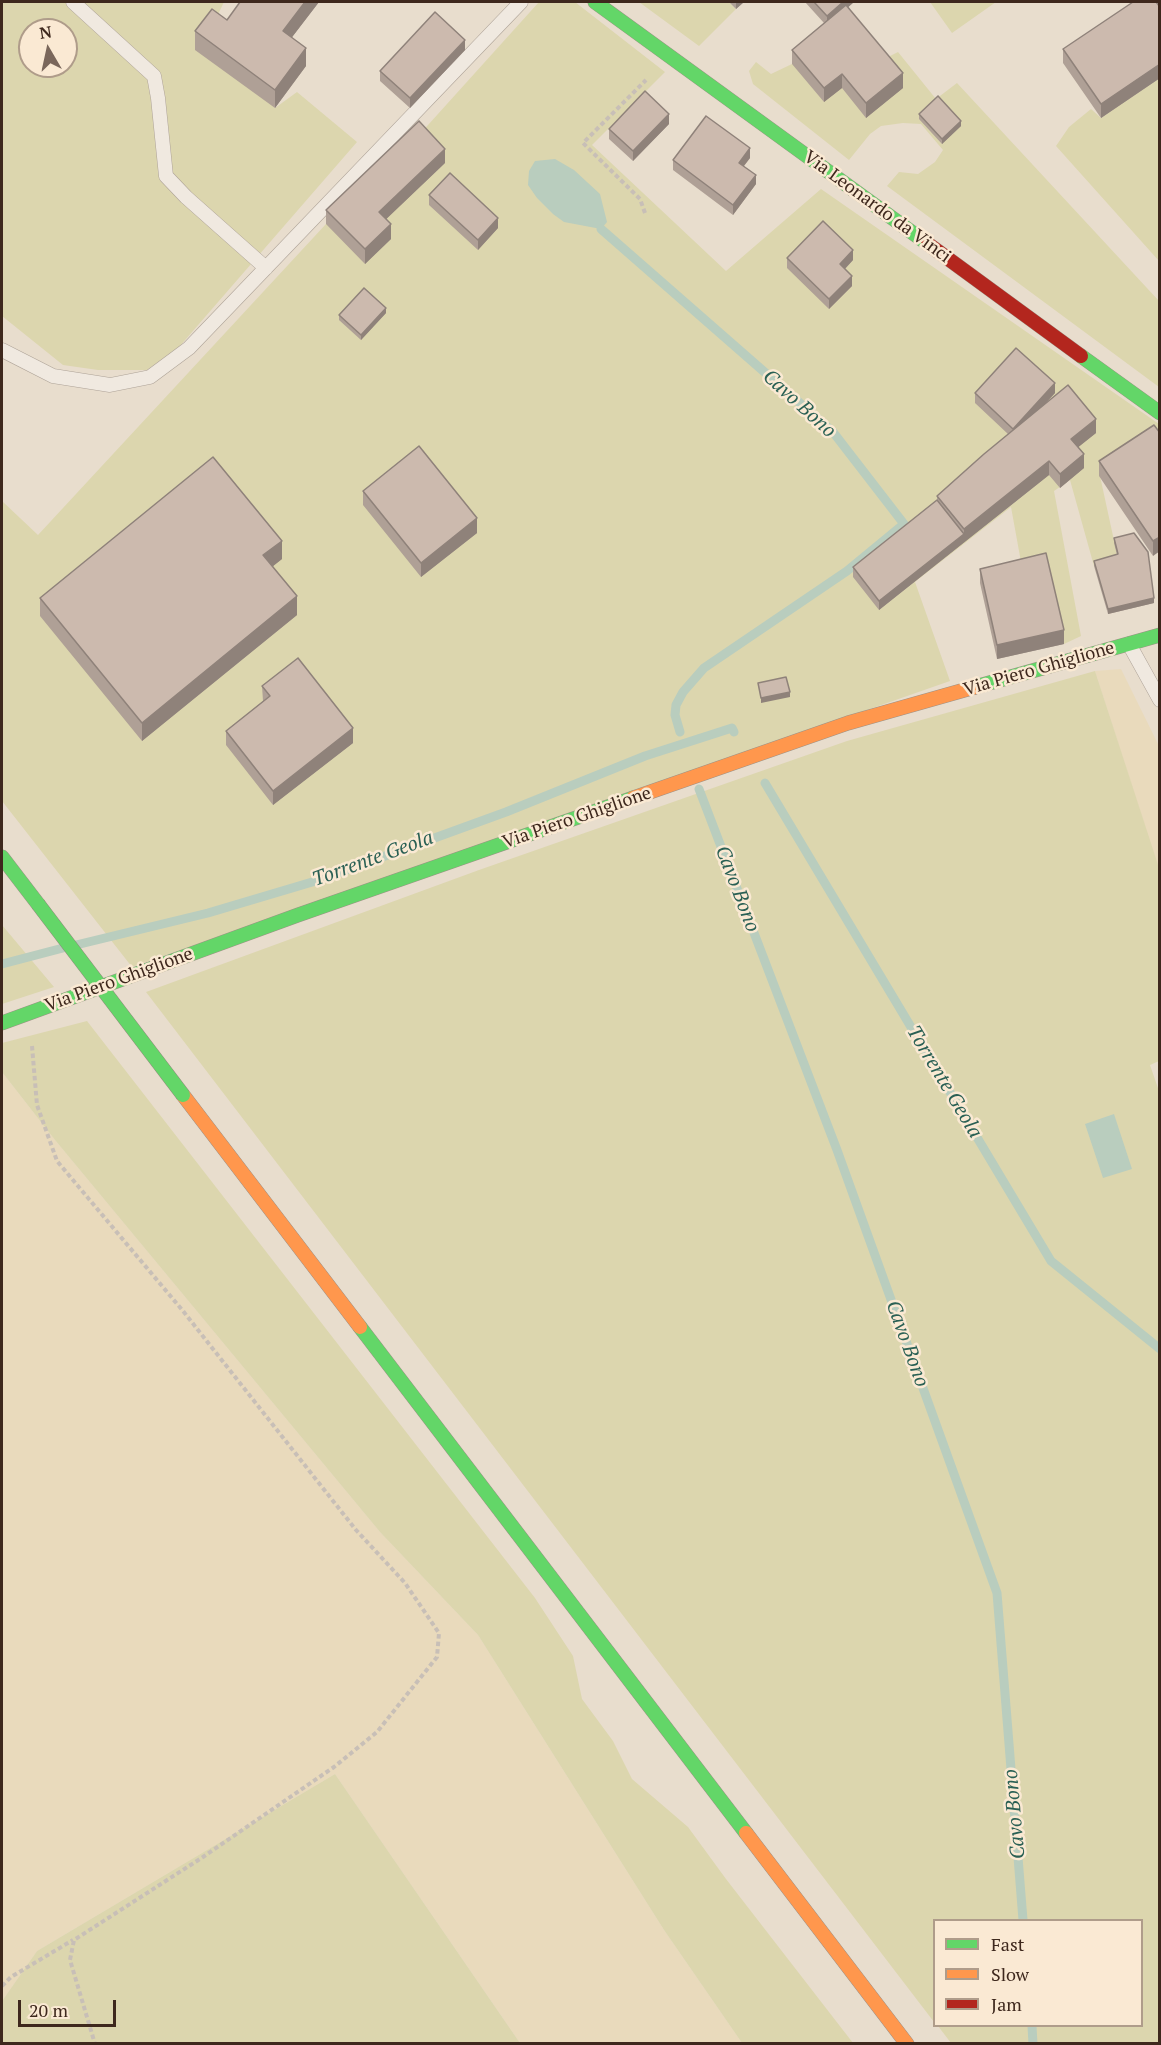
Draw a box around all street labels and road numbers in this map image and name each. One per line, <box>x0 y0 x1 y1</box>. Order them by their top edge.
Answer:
street label: Via Leonardo da Vinci <box>799 146 955 268</box>
street label: Via Piero Ghiglione <box>961 637 1117 701</box>
street label: Via Piero Ghiglione <box>500 782 654 854</box>
street label: Via Piero Ghiglione <box>42 943 196 1017</box>

